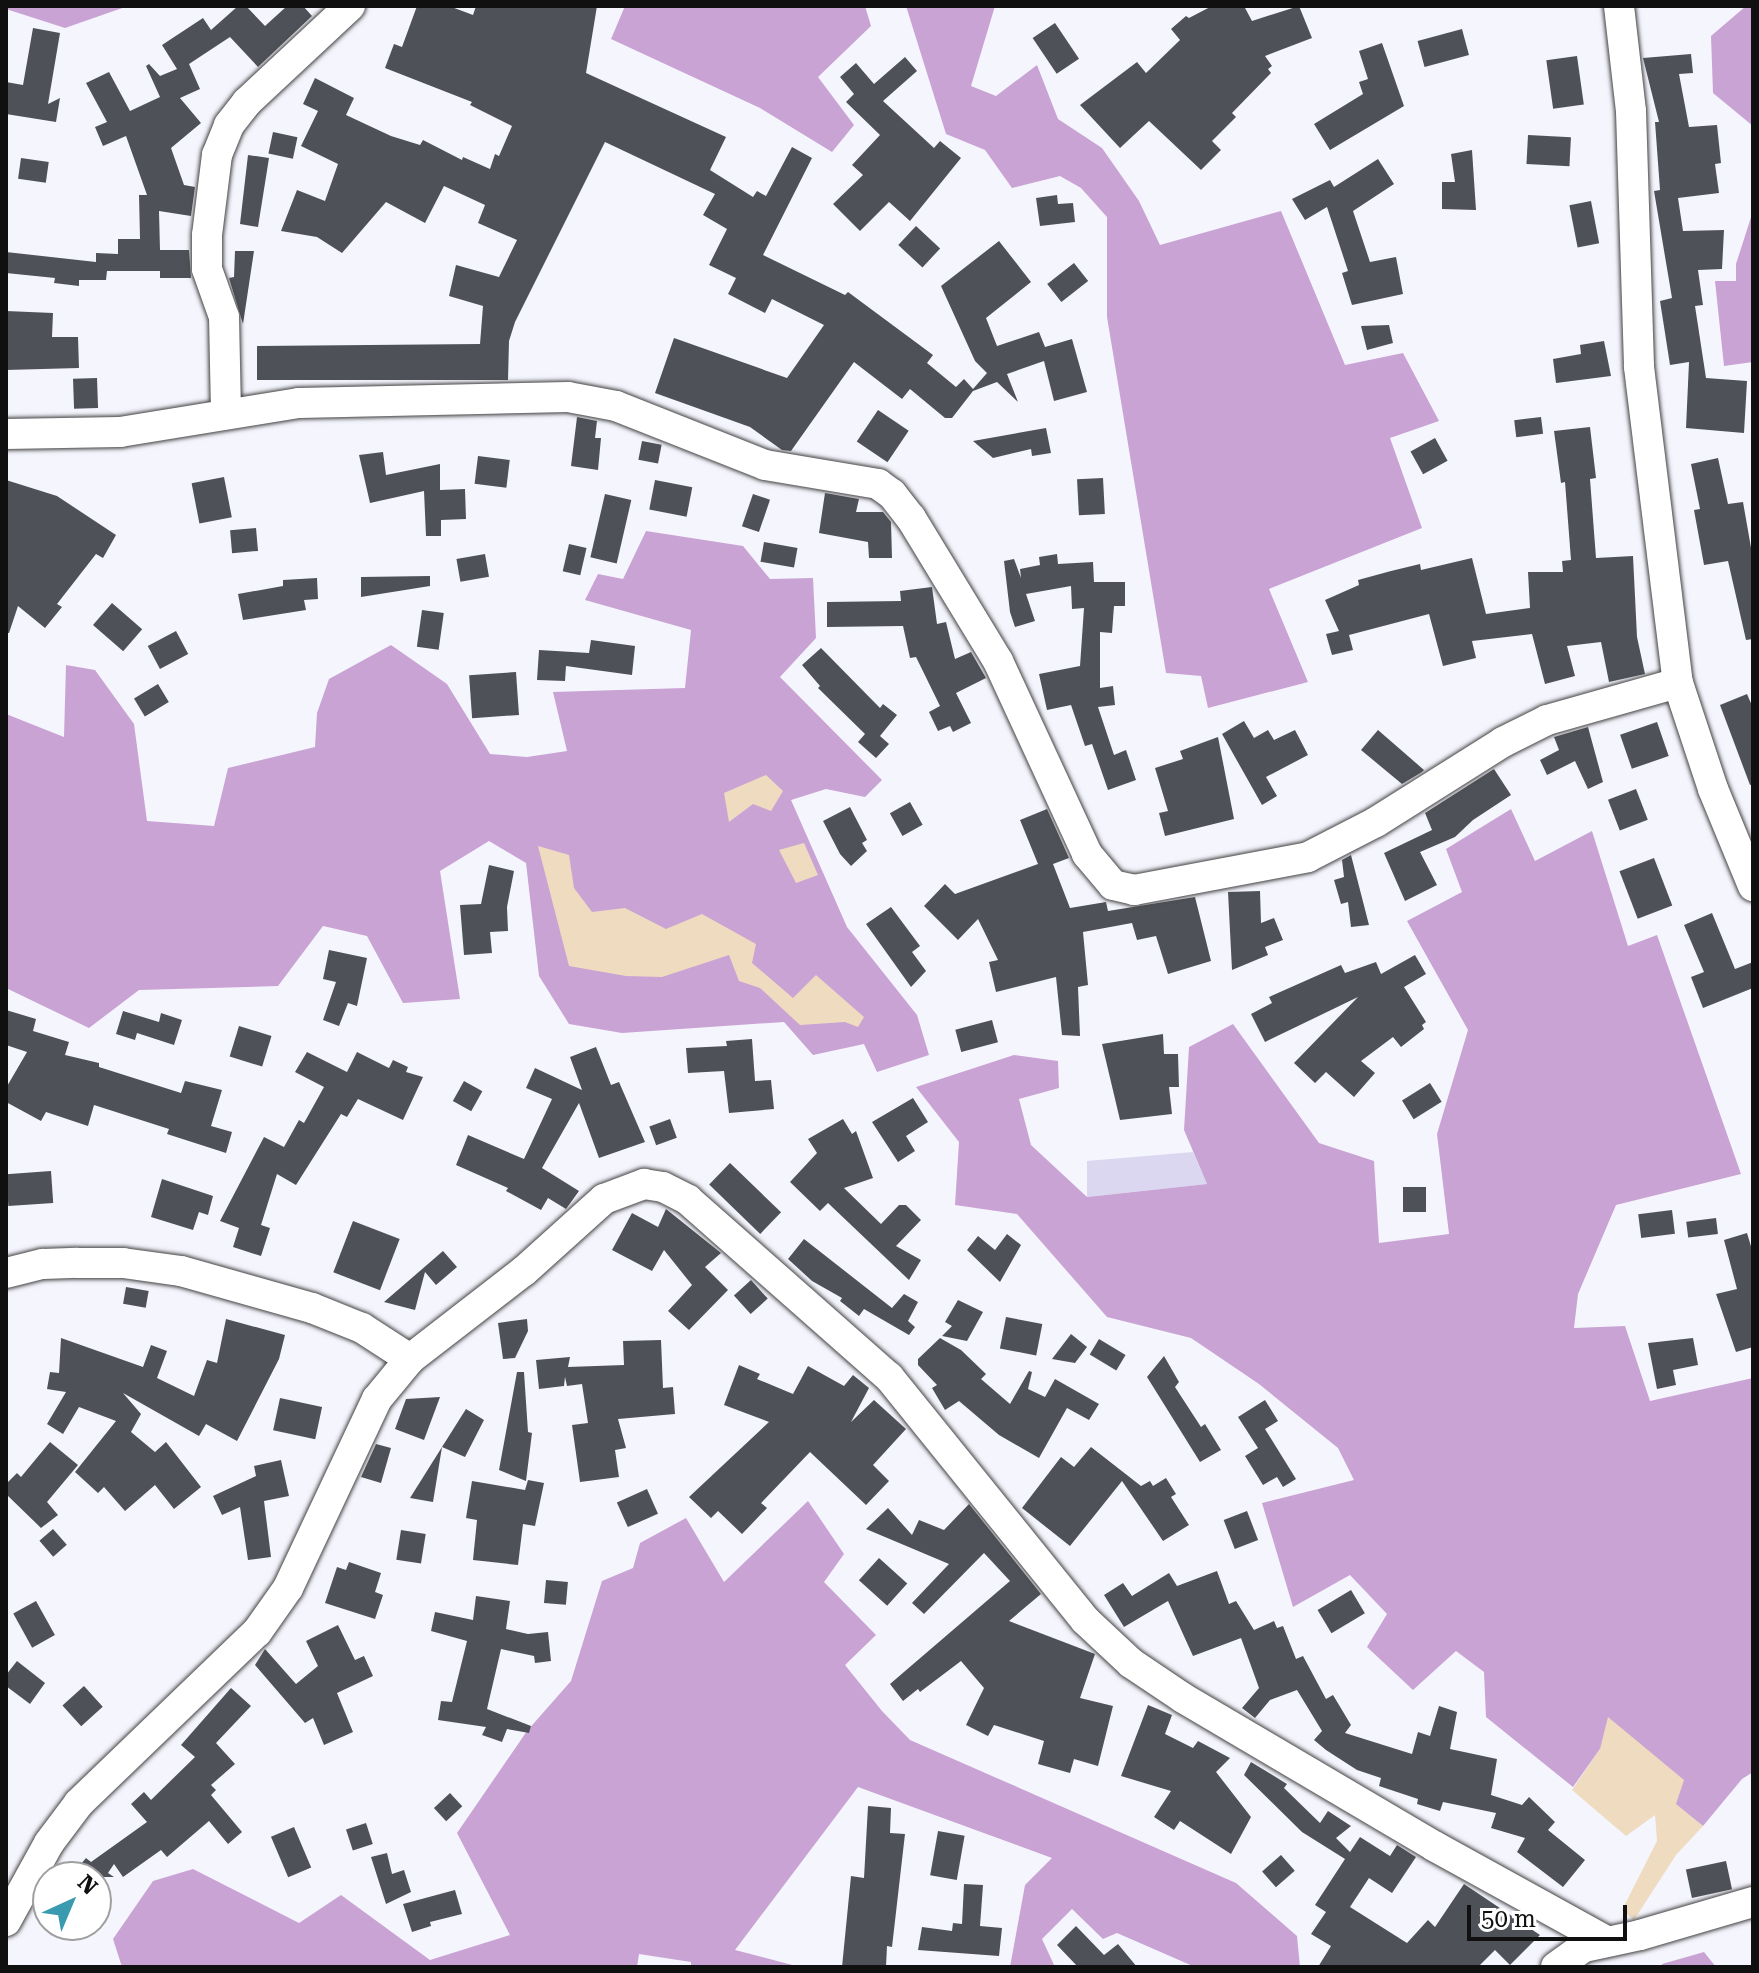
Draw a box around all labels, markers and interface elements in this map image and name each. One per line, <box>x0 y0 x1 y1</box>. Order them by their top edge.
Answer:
north arrow <box>32 1861 112 1941</box>
text: N <box>73 1870 102 1900</box>
scale bar <box>1471 1889 1631 1939</box>
text: 50 m <box>1481 1905 1536 1933</box>

